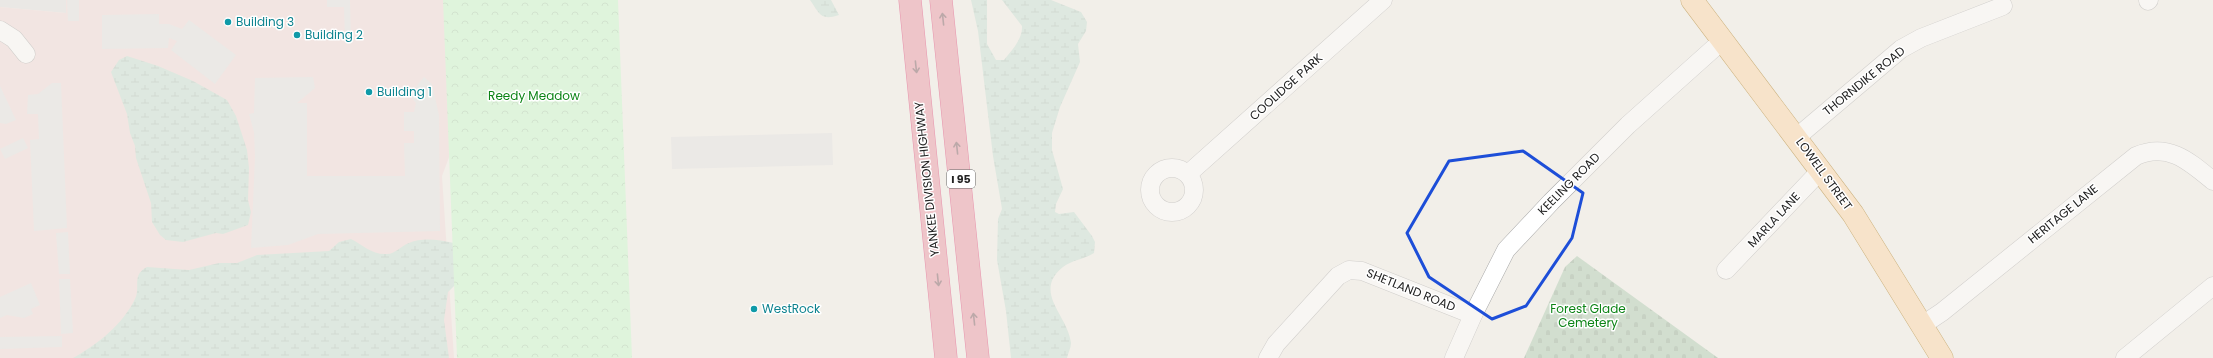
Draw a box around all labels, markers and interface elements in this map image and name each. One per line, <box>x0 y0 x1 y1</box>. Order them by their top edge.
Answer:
place label: Building 3 <box>236 13 294 30</box>
one-way arrow <box>939 13 947 26</box>
marker: Building 3 <box>223 17 233 27</box>
place label: Building 2 <box>305 26 363 43</box>
marker: Building 2 <box>292 30 302 40</box>
street label: THORNDIKE ROAD <box>1819 42 1908 119</box>
street label: COOLIDGE PARK <box>1245 49 1326 124</box>
one-way arrow <box>912 60 920 73</box>
place label: Building 1 <box>377 83 432 100</box>
marker: Building 1 <box>364 87 374 97</box>
park label: Reedy Meadow <box>488 87 580 104</box>
street label: YANKEE DIVISION HIGHWAY <box>910 101 943 257</box>
street label: LOWELL STREET <box>1792 134 1857 214</box>
one-way arrow <box>954 142 961 155</box>
street label: KEELING ROAD <box>1534 149 1604 219</box>
road number: I 95 <box>947 170 975 188</box>
street label: HERITAGE LANE <box>2024 180 2101 247</box>
street label: MARLA LANE <box>1744 188 1804 251</box>
street label: SHETLAND ROAD <box>1364 264 1458 315</box>
one-way arrow <box>934 273 941 286</box>
place label: WestRock <box>762 300 821 317</box>
park label: Forest Glade Cemetery <box>1550 300 1626 331</box>
marker: WestRock <box>749 304 759 314</box>
one-way arrow <box>970 313 978 326</box>

